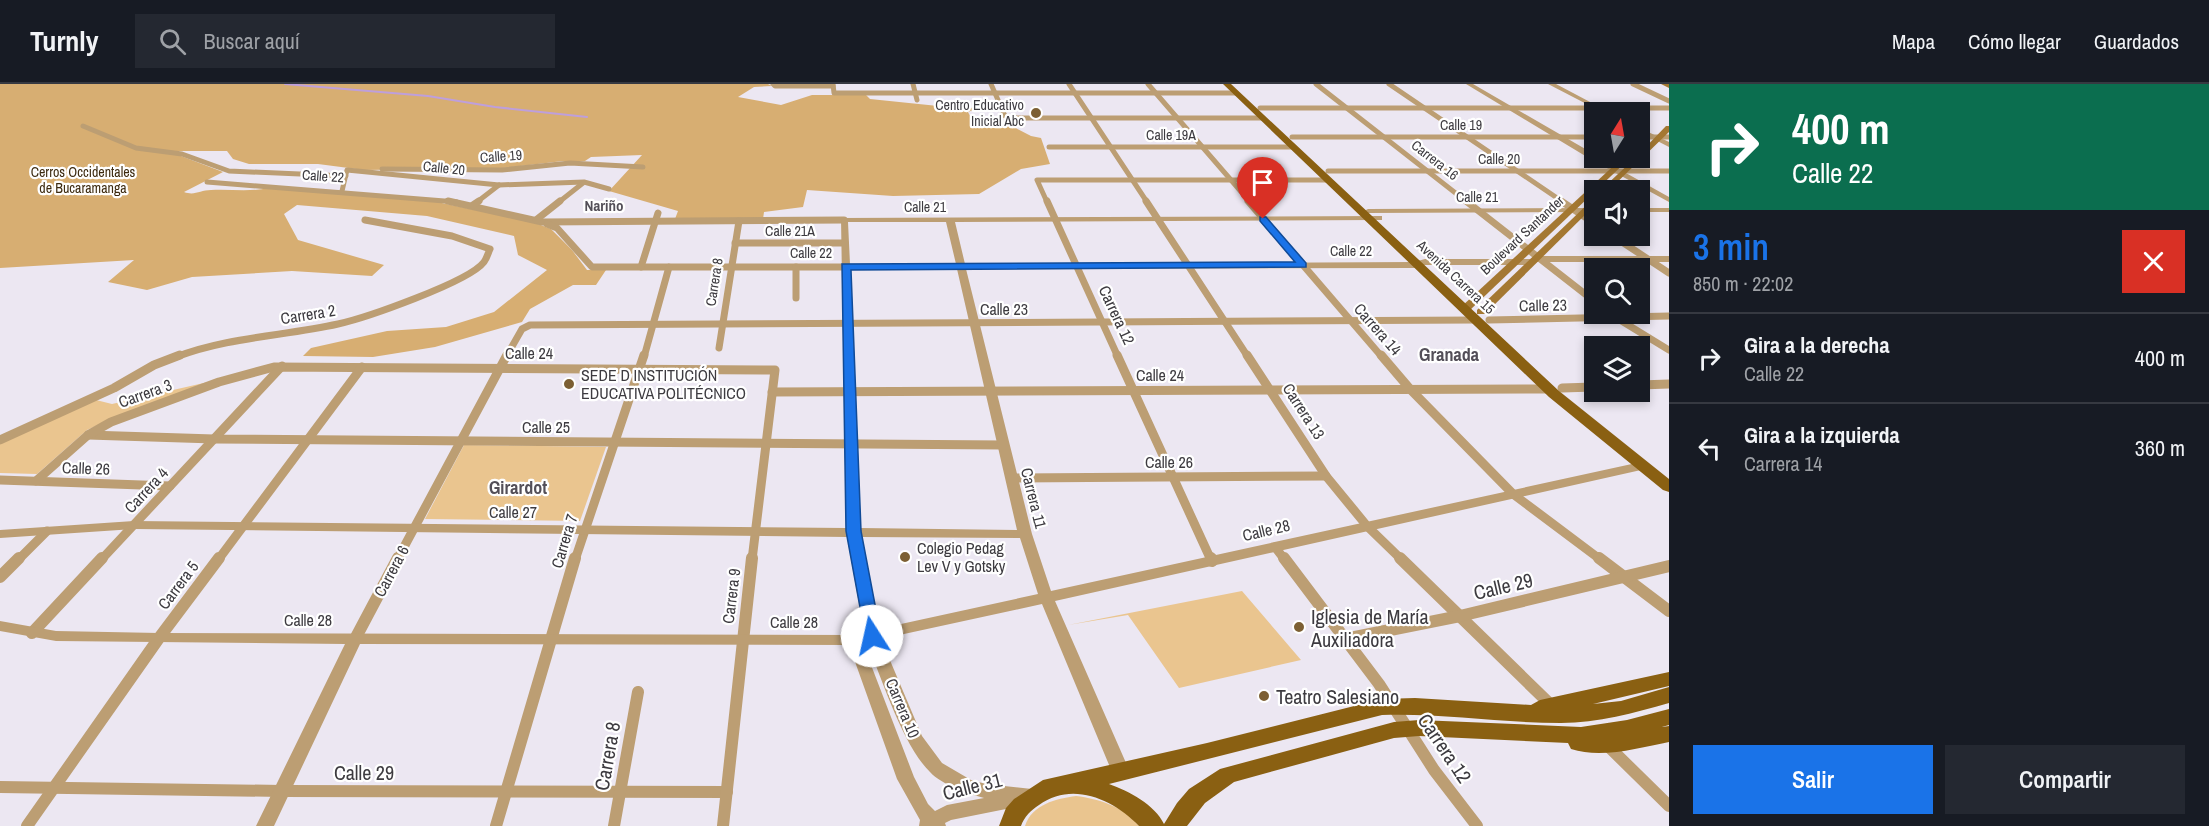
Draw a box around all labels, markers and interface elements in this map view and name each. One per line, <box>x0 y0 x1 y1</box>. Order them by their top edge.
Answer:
search box <box>135 14 555 68</box>
text: Turnly <box>30 22 99 60</box>
icon: search <box>156 25 189 58</box>
text: Buscar aquí <box>204 26 300 56</box>
text: Mapa <box>1892 27 1935 56</box>
text: Cómo llegar <box>1968 27 2061 56</box>
text: Guardados <box>2094 27 2179 56</box>
place label: Centro Educativo Inicial Abc <box>935 96 1024 130</box>
text: 400 m <box>1792 101 1890 157</box>
north arrow <box>1584 102 1650 168</box>
map controls <box>1584 102 1650 402</box>
marker: Centro Educativo Inicial Abc <box>1029 106 1043 120</box>
icon: right <box>1693 108 1771 186</box>
street label: Calle 19 <box>1440 116 1482 134</box>
street label: Calle 19A <box>1146 126 1196 144</box>
street label: Carrera 16 <box>1408 136 1462 184</box>
street label: Calle 19 <box>479 146 523 166</box>
street label: Calle 20 <box>1478 150 1520 168</box>
text: Calle 22 <box>1792 155 1873 191</box>
street label: Calle 20 <box>422 157 466 179</box>
pin <box>1237 157 1288 219</box>
park label: Cerros Occidentales de Bucaramanga <box>31 163 136 197</box>
street label: Calle 22 <box>301 166 345 186</box>
icon: arrive <box>1246 166 1279 199</box>
button: sound <box>1584 180 1650 246</box>
street label: Calle 21 <box>1456 188 1499 206</box>
street label: Boulevard Santander <box>1476 192 1568 278</box>
district label: Nariño <box>585 195 623 216</box>
street label: Calle 21 <box>904 198 947 216</box>
street label: Calle 21A <box>765 222 815 240</box>
text: 3 min <box>1693 223 1769 271</box>
button: close <box>2122 230 2185 293</box>
street label: Avenida Carrera 15 <box>1413 236 1499 318</box>
street label: Calle 22 <box>1330 242 1372 260</box>
street label: Calle 22 <box>790 244 832 262</box>
street label: Carrera 8 <box>701 257 727 307</box>
button: search <box>1584 258 1650 324</box>
text: 850 m · 22:02 <box>1693 270 1793 297</box>
street label: Carrera 12 <box>1094 282 1140 348</box>
street label: Calle 23 <box>1519 294 1567 316</box>
street label: Calle 23 <box>980 298 1028 320</box>
street label: Carrera 14 <box>1349 298 1407 360</box>
street label: Carrera 2 <box>279 299 337 329</box>
text: Gira a la derecha <box>1744 330 1889 360</box>
button: layers <box>1584 336 1650 402</box>
street label: Calle 24 <box>505 342 553 364</box>
district label: Granada <box>1419 342 1480 367</box>
icon: right <box>1693 342 1726 375</box>
text: 400 m <box>2135 343 2185 373</box>
text: Calle 22 <box>1744 360 1804 387</box>
place label: SEDE D INSTITUCIÓN EDUCATIVA POLITÉCNICO <box>581 364 746 404</box>
street label: Calle 24 <box>1136 364 1184 386</box>
street label: Carrera 3 <box>115 373 175 413</box>
marker: SEDE D INSTITUCIÓN EDUCATIVA POLITÉCNICO <box>562 377 576 391</box>
street label: Carrera 13 <box>1278 379 1330 443</box>
street label: Calle 25 <box>522 416 570 438</box>
text: Gira a la izquierda <box>1744 420 1899 450</box>
icon: left <box>1693 432 1726 465</box>
text: 360 m <box>2135 433 2185 463</box>
text: Carrera 14 <box>1744 450 1822 477</box>
street label: Calle 26 <box>1145 451 1193 473</box>
street label: Calle 26 <box>62 456 110 480</box>
street label: Carrera 4 <box>119 462 173 518</box>
street label: Carrera 11 <box>1016 465 1052 531</box>
district label: Girardot <box>489 475 547 500</box>
street label: Calle 27 <box>489 501 537 523</box>
street label: Carrera 7 <box>545 511 583 571</box>
street label: Calle 28 <box>1240 514 1292 546</box>
place label: Colegio Pedag Lev V y Gotsky <box>917 537 1006 577</box>
street label: Carrera 6 <box>368 541 414 601</box>
marker: Colegio Pedag Lev V y Gotsky <box>898 550 912 564</box>
street label: Carrera 5 <box>153 556 203 614</box>
street label: Calle 29 <box>1471 566 1535 606</box>
street label: Carrera 9 <box>717 567 745 625</box>
place label: Iglesia de María Auxiliadora <box>1310 603 1429 653</box>
position arrow <box>840 604 904 668</box>
street label: Calle 28 <box>284 609 332 631</box>
street label: Calle 28 <box>770 611 818 633</box>
marker: Iglesia de María Auxiliadora <box>1292 620 1306 634</box>
street label: Carrera 10 <box>881 675 925 741</box>
place label: Teatro Salesiano <box>1276 683 1399 710</box>
marker: Teatro Salesiano <box>1257 689 1271 703</box>
street label: Carrera 12 <box>1412 708 1478 788</box>
street label: Carrera 8 <box>588 720 626 792</box>
button: Salir <box>1693 745 1933 814</box>
button: Compartir <box>1945 745 2185 814</box>
street label: Calle 29 <box>334 759 394 786</box>
street label: Calle 31 <box>940 766 1004 806</box>

